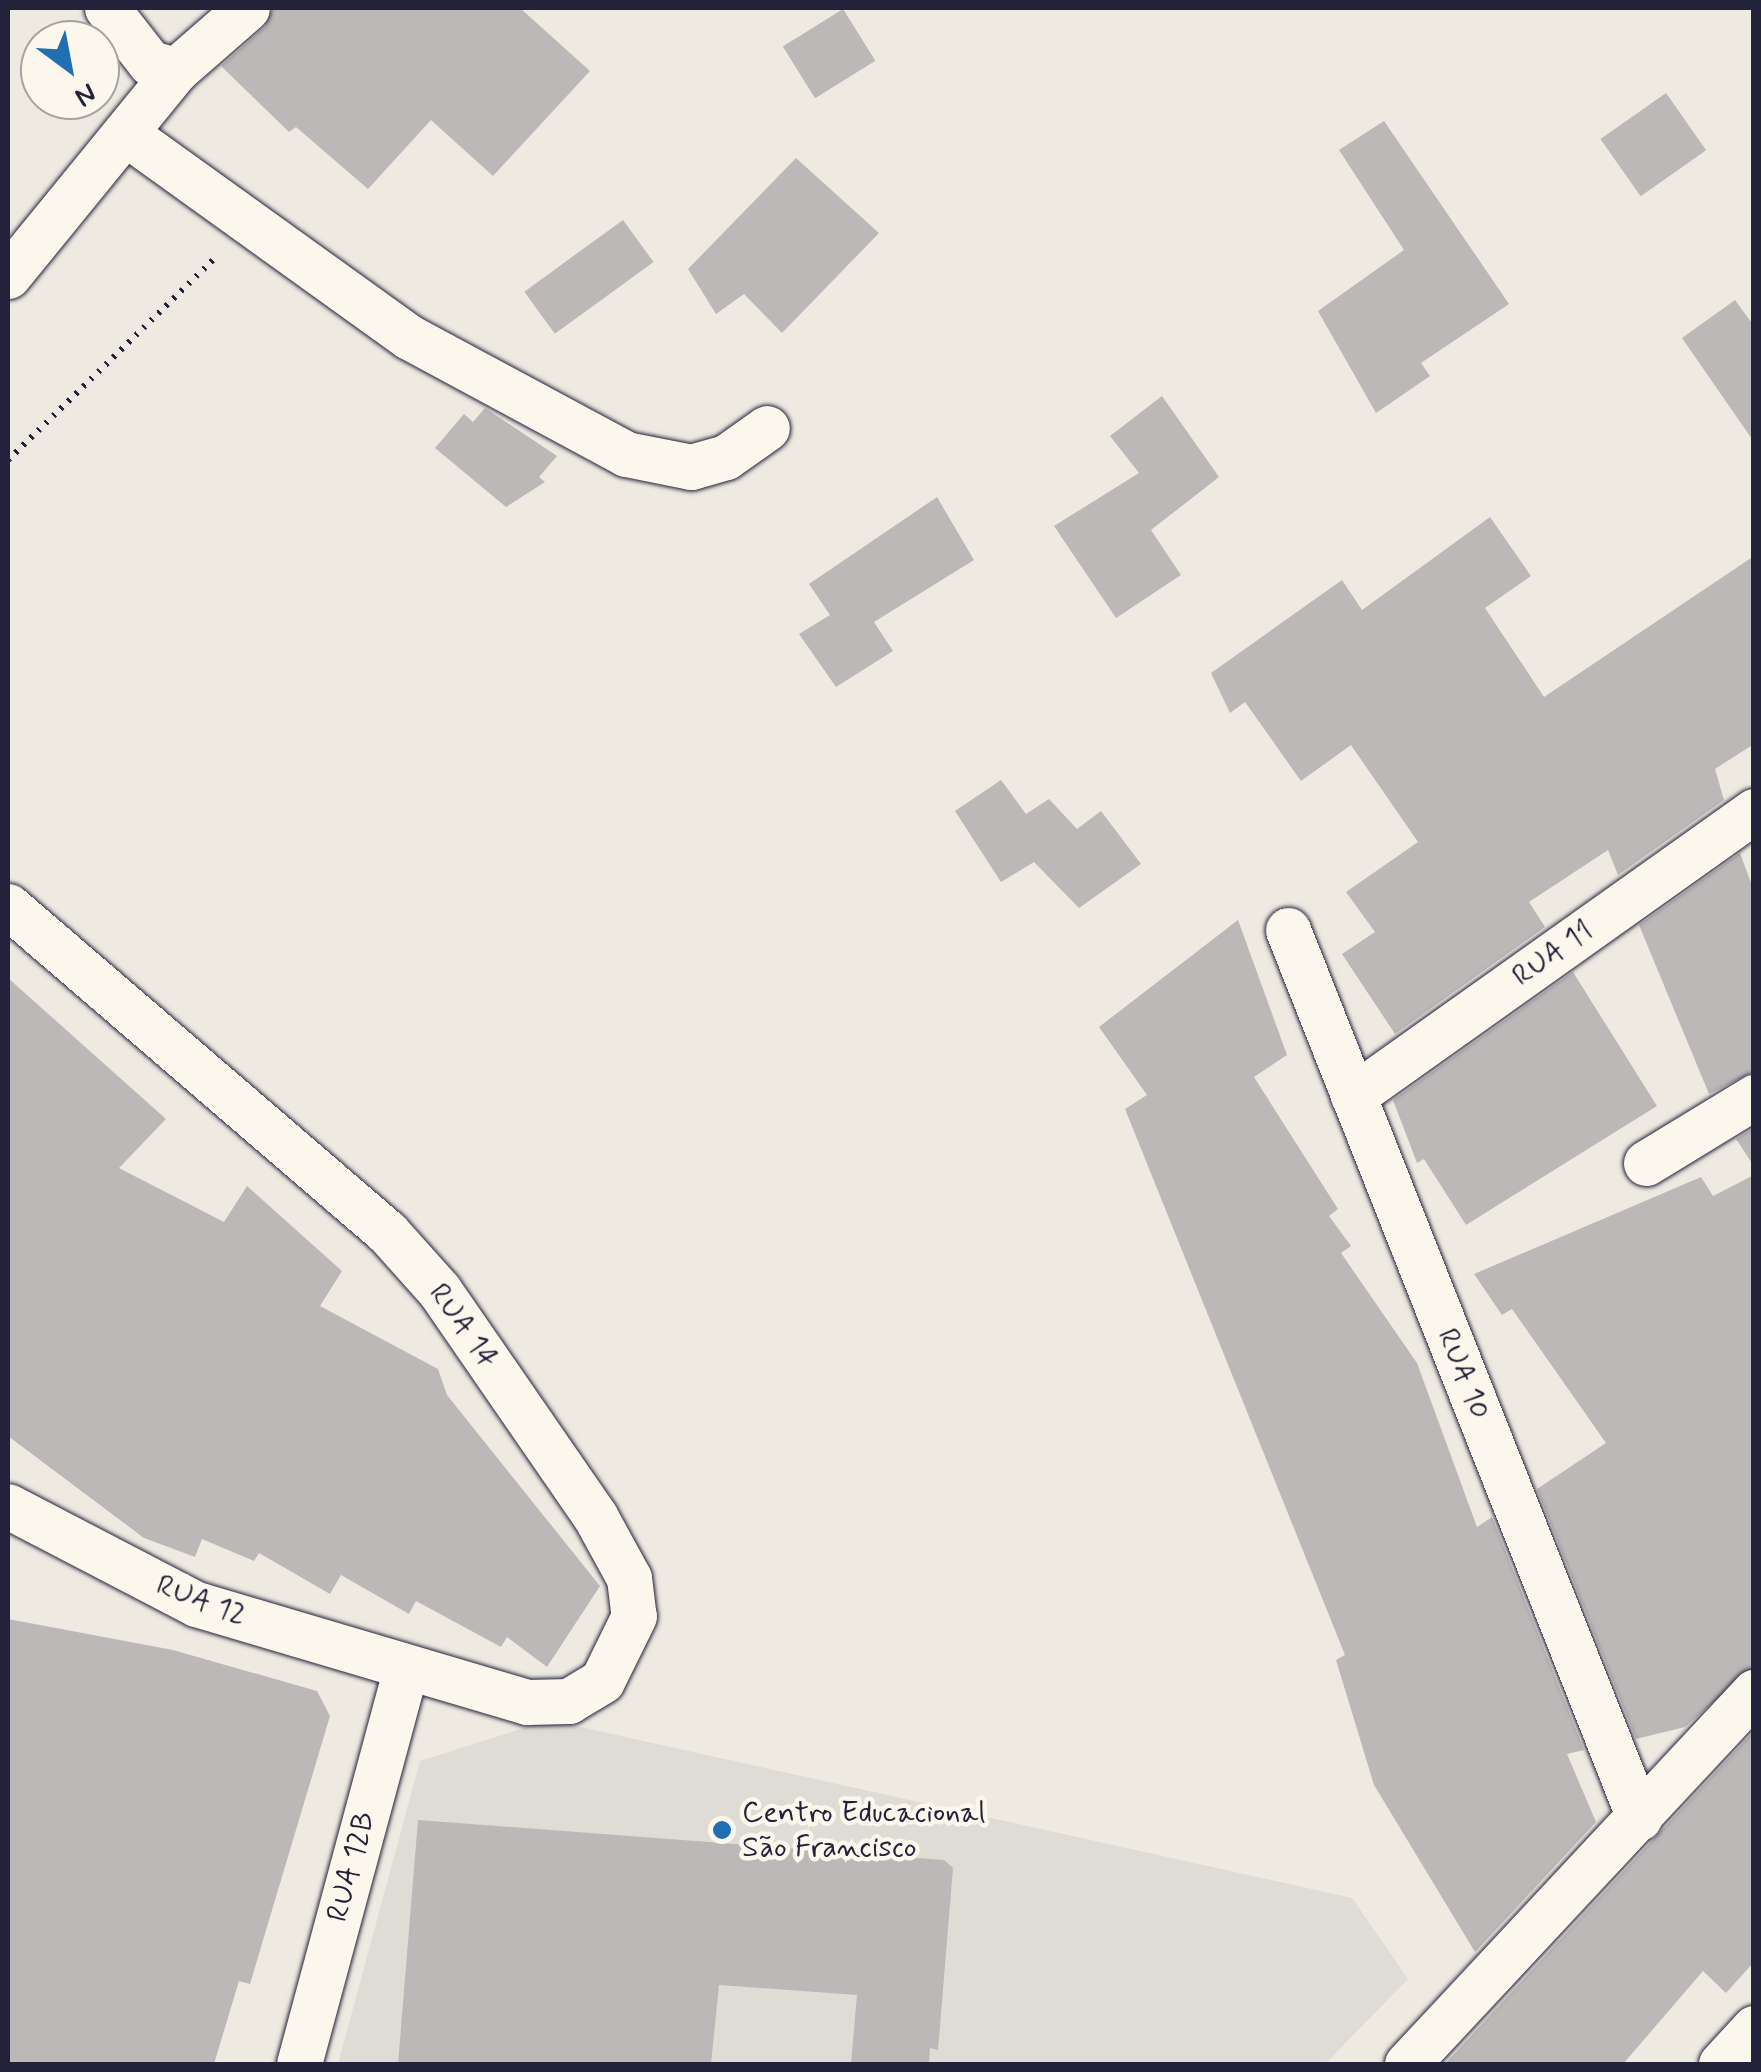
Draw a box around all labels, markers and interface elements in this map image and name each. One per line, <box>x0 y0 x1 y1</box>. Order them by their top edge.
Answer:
north arrow <box>20 20 120 120</box>
text: N <box>67 74 103 115</box>
street label: RUA 11 <box>1506 913 1600 995</box>
street label: RUA 14 <box>420 1277 506 1375</box>
street label: RUA 10 <box>1429 1323 1497 1425</box>
street label: RUA 12 <box>151 1567 251 1635</box>
place label: Centro Educacional São Francisco <box>742 1795 986 1866</box>
street label: RUA 12B <box>320 1808 384 1926</box>
marker: Centro Educacional São Francisco <box>711 1819 733 1841</box>

